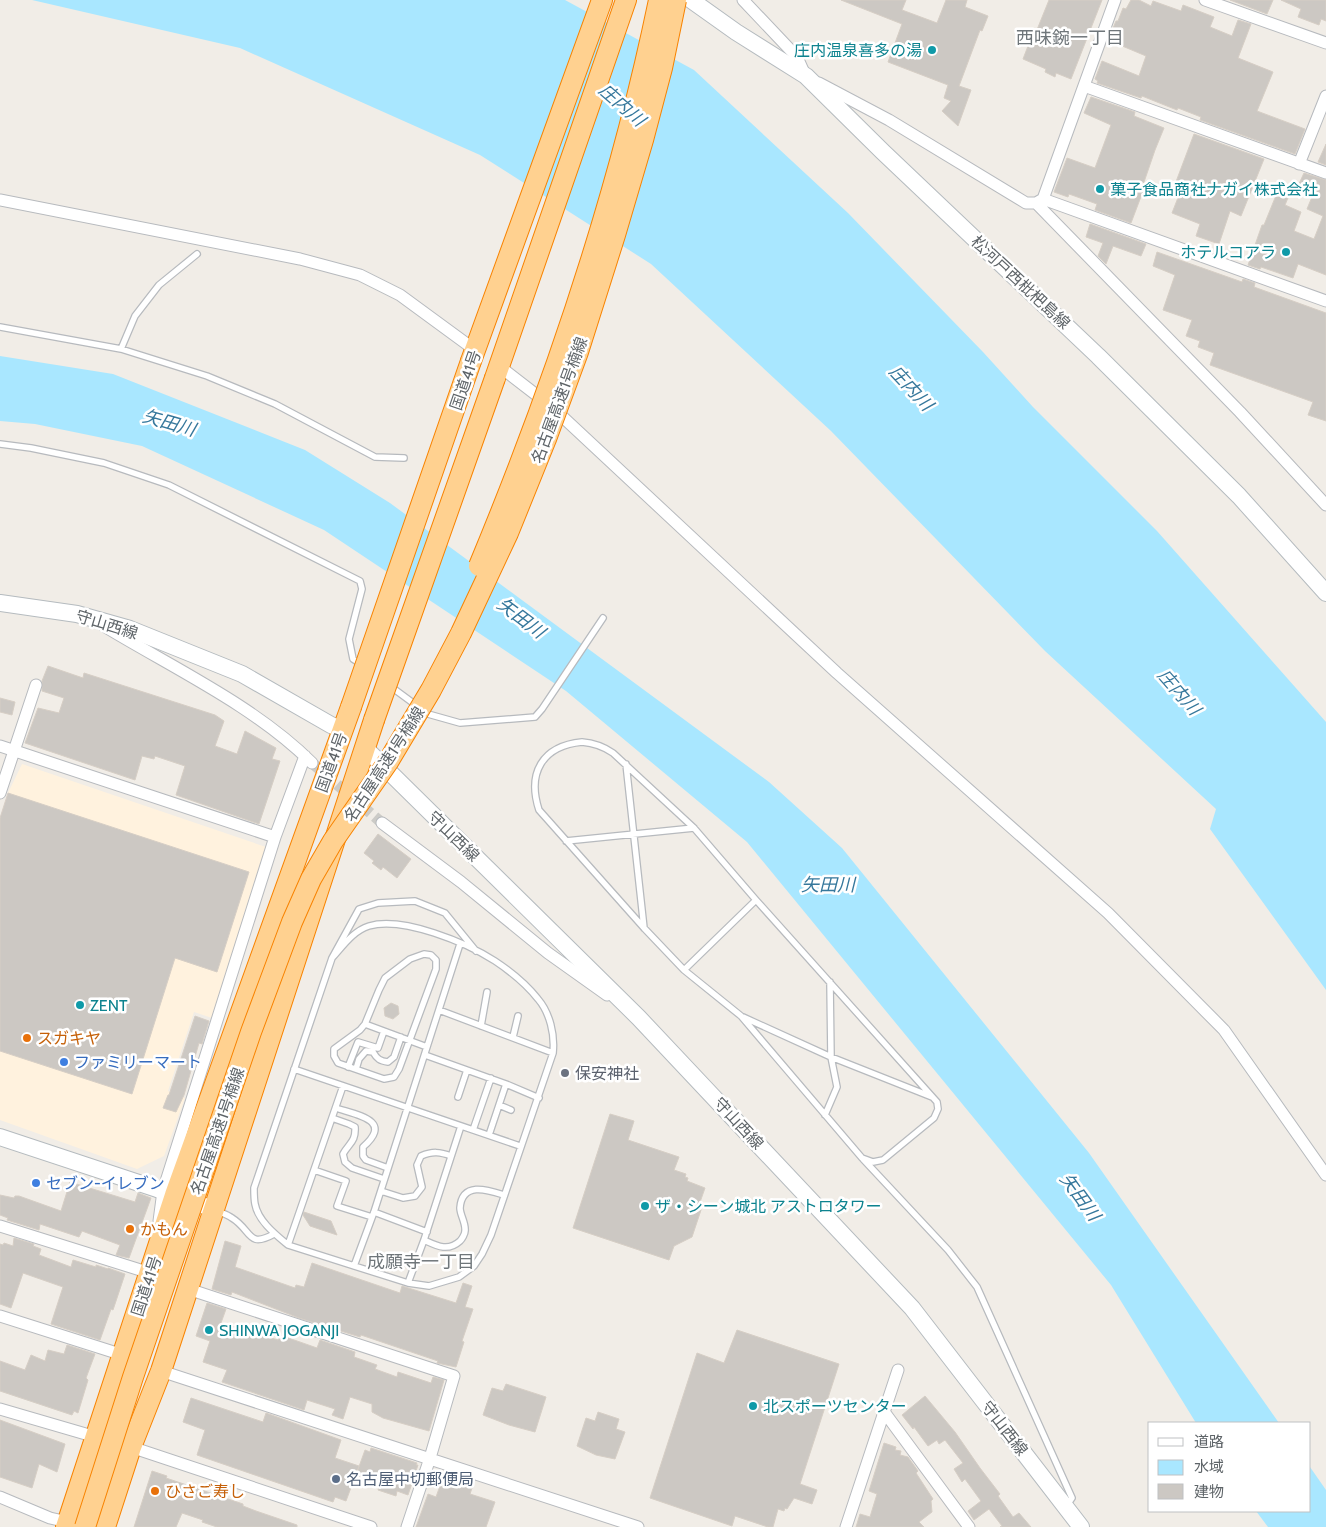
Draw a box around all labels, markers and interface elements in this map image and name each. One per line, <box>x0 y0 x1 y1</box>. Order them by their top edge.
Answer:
district label: 西味鋺一丁目 <box>1016 27 1124 49</box>
place label: 庄内温泉喜多の湯 <box>794 41 922 60</box>
marker: 庄内温泉喜多の湯 <box>926 44 938 56</box>
water label: 庄内川 <box>594 79 651 132</box>
place label: 菓子食品商社ナガイ株式会社 <box>1110 180 1318 199</box>
marker: 菓子食品商社ナガイ株式会社 <box>1094 183 1106 195</box>
street label: 松河戸西枇杷島線 <box>967 232 1074 333</box>
place label: ホテルコアラ <box>1180 243 1276 262</box>
marker: ホテルコアラ <box>1280 246 1292 258</box>
street label: 名古屋高速1号楠線 <box>528 334 591 466</box>
street label: 国道41号 <box>446 348 485 413</box>
water label: 庄内川 <box>885 361 939 417</box>
water label: 矢田川 <box>140 405 200 442</box>
water label: 矢田川 <box>493 593 551 644</box>
street label: 守山西線 <box>73 606 140 643</box>
water label: 庄内川 <box>1153 664 1206 721</box>
street label: 名古屋高速1号楠線 <box>340 703 429 825</box>
street label: 国道41号 <box>312 730 351 795</box>
street label: 守山西線 <box>424 807 483 865</box>
water label: 矢田川 <box>801 874 857 896</box>
place label: ZENT <box>90 996 128 1015</box>
marker: ZENT <box>74 999 86 1011</box>
place label: スガキヤ <box>37 1029 101 1048</box>
marker: スガキヤ <box>21 1032 33 1044</box>
place label: ファミリーマート <box>74 1053 202 1072</box>
marker: ファミリーマート <box>58 1056 70 1068</box>
place label: 保安神社 <box>575 1064 639 1083</box>
street label: 名古屋高速1号楠線 <box>187 1065 248 1197</box>
marker: 保安神社 <box>559 1067 571 1079</box>
street label: 守山西線 <box>710 1093 767 1153</box>
water label: 矢田川 <box>1055 1169 1106 1227</box>
place label: セブン-イレブン <box>46 1174 165 1193</box>
marker: セブン-イレブン <box>30 1177 42 1189</box>
place label: ザ・シーン城北 アストロタワー <box>655 1197 882 1216</box>
marker: ザ・シーン城北 アストロタワー <box>639 1200 651 1212</box>
place label: かもん <box>140 1220 188 1239</box>
marker: かもん <box>124 1223 136 1235</box>
district label: 成願寺一丁目 <box>367 1251 475 1273</box>
street label: 国道41号 <box>128 1254 165 1319</box>
place label: SHINWA JOGANJI <box>219 1321 339 1340</box>
marker: SHINWA JOGANJI <box>203 1324 215 1336</box>
place label: 北スポーツセンター <box>763 1397 907 1416</box>
street label: 守山西線 <box>977 1397 1032 1459</box>
marker: 北スポーツセンター <box>747 1400 759 1412</box>
legend <box>1148 1422 1311 1512</box>
text: 道路 <box>1194 1433 1224 1451</box>
text: 水域 <box>1194 1458 1224 1476</box>
place label: 名古屋中切郵便局 <box>346 1470 474 1489</box>
marker: 名古屋中切郵便局 <box>330 1473 342 1485</box>
place label: ひさご寿し <box>165 1482 245 1501</box>
text: 建物 <box>1194 1483 1224 1501</box>
marker: ひさご寿し <box>149 1485 161 1497</box>

